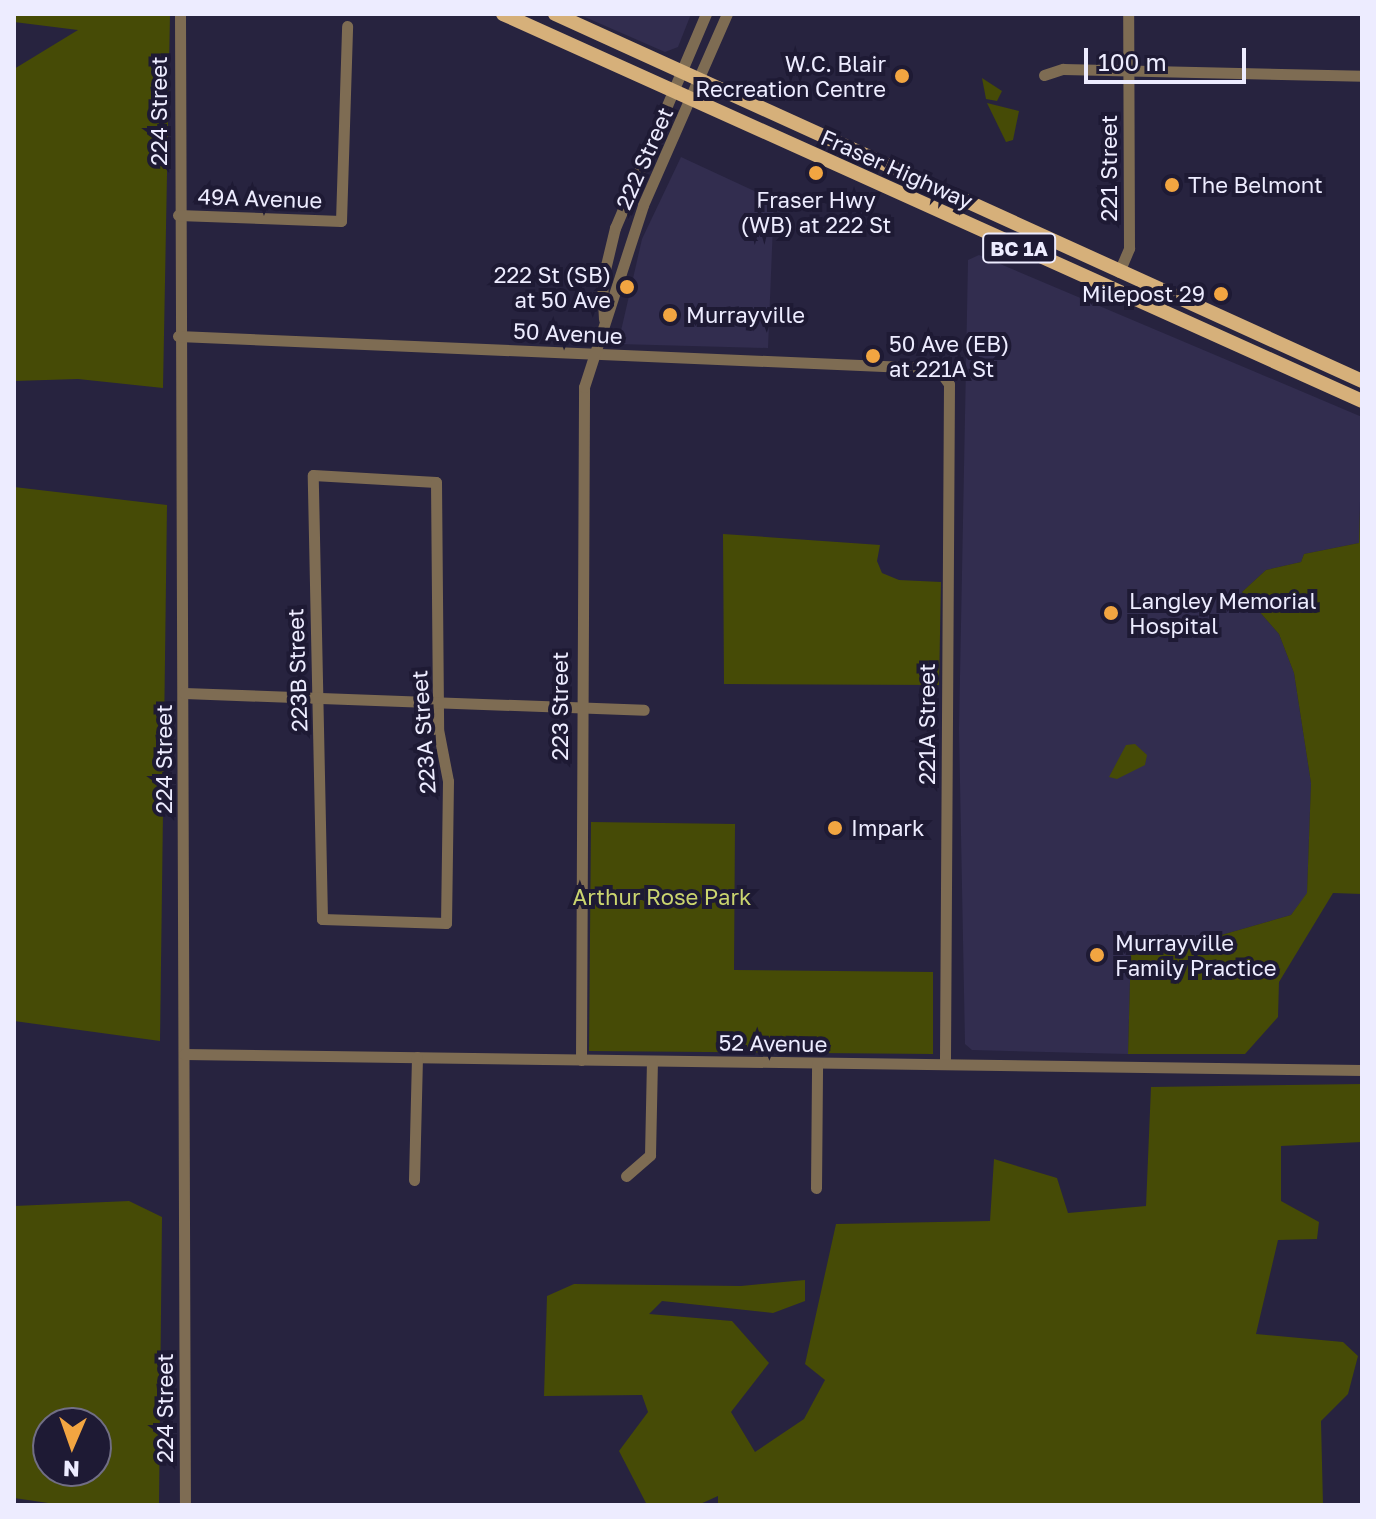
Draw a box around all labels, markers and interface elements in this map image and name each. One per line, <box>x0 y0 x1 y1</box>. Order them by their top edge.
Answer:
scale bar <box>1088 32 1250 82</box>
text: 100 m <box>1098 47 1167 76</box>
place label: W.C. Blair Recreation Centre <box>695 50 886 102</box>
street label: 224 Street <box>146 56 172 166</box>
marker: W.C. Blair Recreation Centre <box>893 67 911 85</box>
street label: 222 Street <box>610 103 678 213</box>
street label: 221 Street <box>1096 115 1122 221</box>
street label: Fraser Highway <box>817 124 977 214</box>
marker: Fraser Hwy (WB) at 222 St <box>807 164 825 182</box>
place label: The Belmont <box>1188 172 1323 198</box>
marker: The Belmont <box>1163 176 1181 194</box>
street label: 49A Avenue <box>197 183 323 213</box>
place label: Fraser Hwy (WB) at 222 St <box>741 186 891 238</box>
road number: BC 1A <box>981 232 1057 264</box>
place label: 222 St (SB) at 50 Ave <box>494 261 611 312</box>
marker: 222 St (SB) at 50 Ave <box>618 278 636 296</box>
place label: Milepost 29 <box>1082 281 1205 307</box>
marker: Milepost 29 <box>1212 285 1230 303</box>
place label: Murrayville <box>686 302 805 328</box>
marker: Murrayville <box>661 306 679 324</box>
street label: 50 Avenue <box>513 317 623 349</box>
place label: 50 Ave (EB) at 221A St <box>889 330 1009 382</box>
marker: 50 Ave (EB) at 221A St <box>864 347 882 365</box>
place label: Langley Memorial Hospital <box>1129 587 1317 638</box>
marker: Langley Memorial Hospital <box>1100 602 1122 624</box>
street label: 223B Street <box>282 608 312 732</box>
street label: 223 Street <box>547 651 573 761</box>
street label: 221A Street <box>914 663 940 785</box>
street label: 223A Street <box>406 669 440 795</box>
street label: 224 Street <box>151 704 177 814</box>
place label: Impark <box>851 815 924 841</box>
marker: Impark <box>826 819 844 837</box>
park label: Arthur Rose Park <box>573 884 751 910</box>
place label: Murrayville Family Practice <box>1115 929 1277 980</box>
marker: Murrayville Family Practice <box>1086 944 1108 966</box>
street label: 52 Avenue <box>718 1029 828 1057</box>
street label: 224 Street <box>152 1353 178 1463</box>
north arrow <box>32 1407 112 1487</box>
text: N <box>62 1456 80 1483</box>

